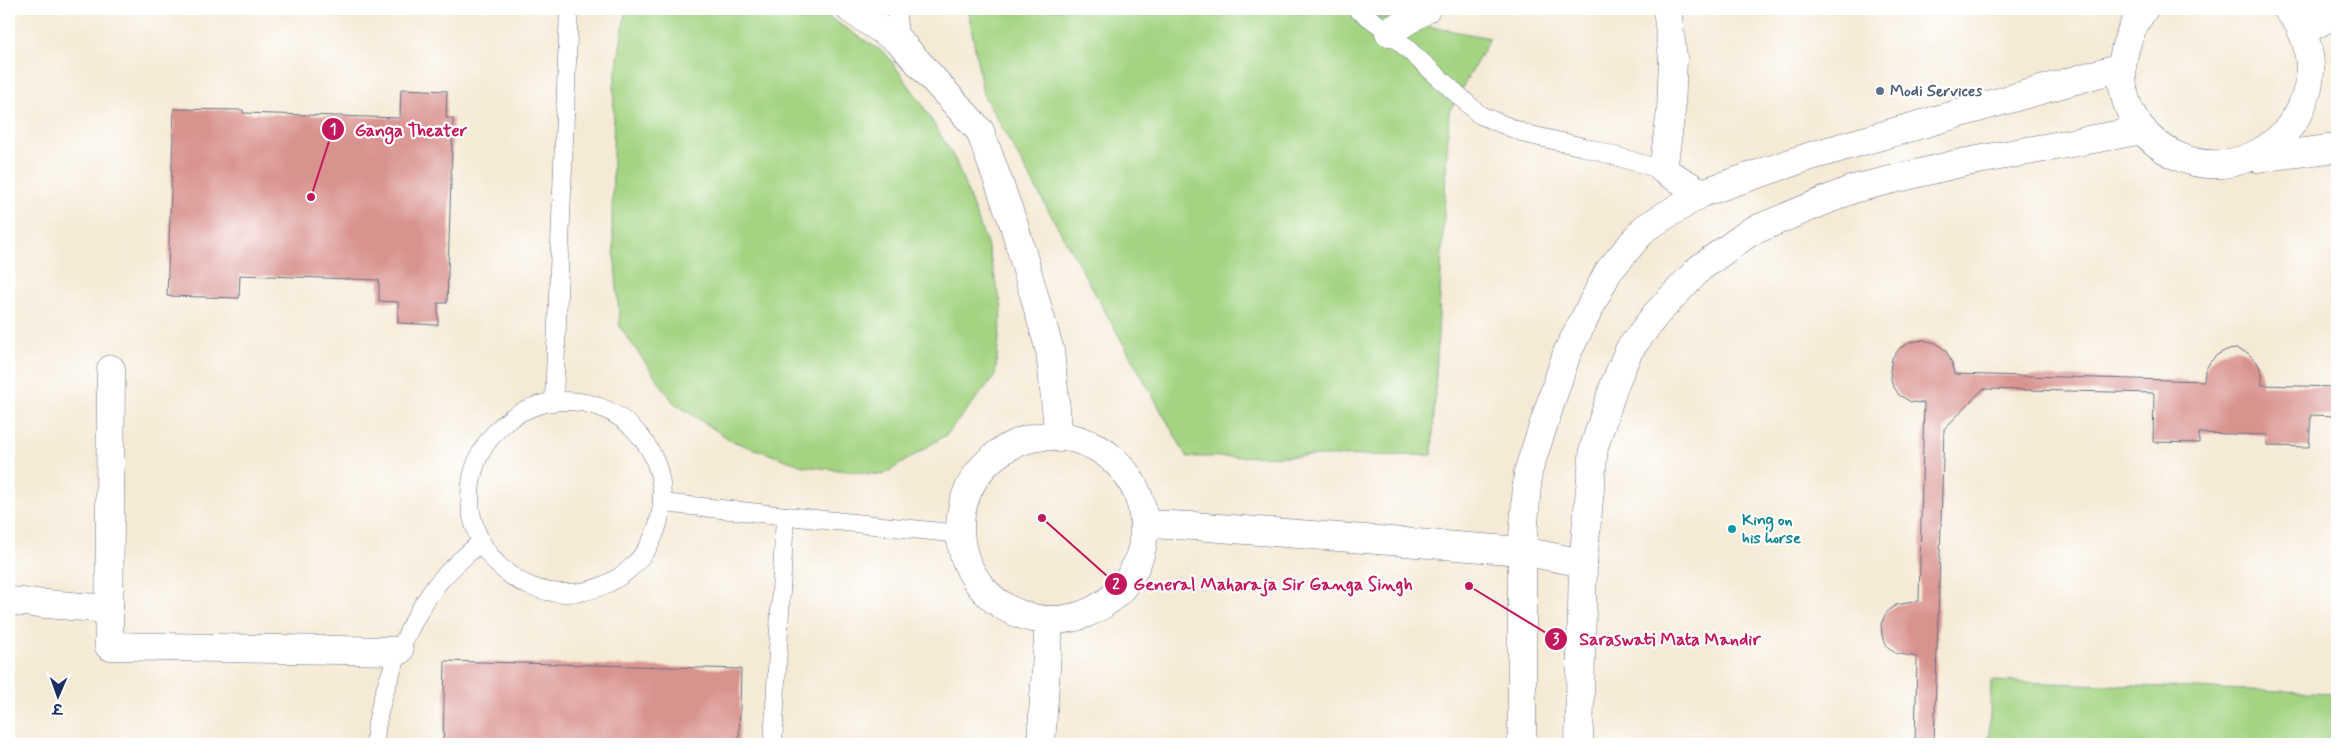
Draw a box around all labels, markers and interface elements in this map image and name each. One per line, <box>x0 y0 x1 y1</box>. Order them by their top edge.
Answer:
place label: Modi Services <box>1890 81 1983 102</box>
marker: Modi Services <box>1874 85 1886 97</box>
callout: Ganga Theater <box>320 113 478 146</box>
text: Ganga Theater <box>355 119 468 145</box>
text: 1 <box>330 120 336 140</box>
place label: King on his horse <box>1742 510 1801 549</box>
marker: King on his horse <box>1726 523 1738 535</box>
callout: General Maharaja Sir Ganga Singh <box>1104 567 1418 600</box>
text: General Maharaja Sir Ganga Singh <box>1133 573 1413 597</box>
text: 2 <box>1112 575 1120 595</box>
callout: Saraswati Mata Mandir <box>1544 622 1771 655</box>
text: Saraswati Mata Mandir <box>1579 628 1761 652</box>
text: 3 <box>1553 630 1560 650</box>
north arrow <box>32 670 82 720</box>
text: उ <box>51 699 65 717</box>

